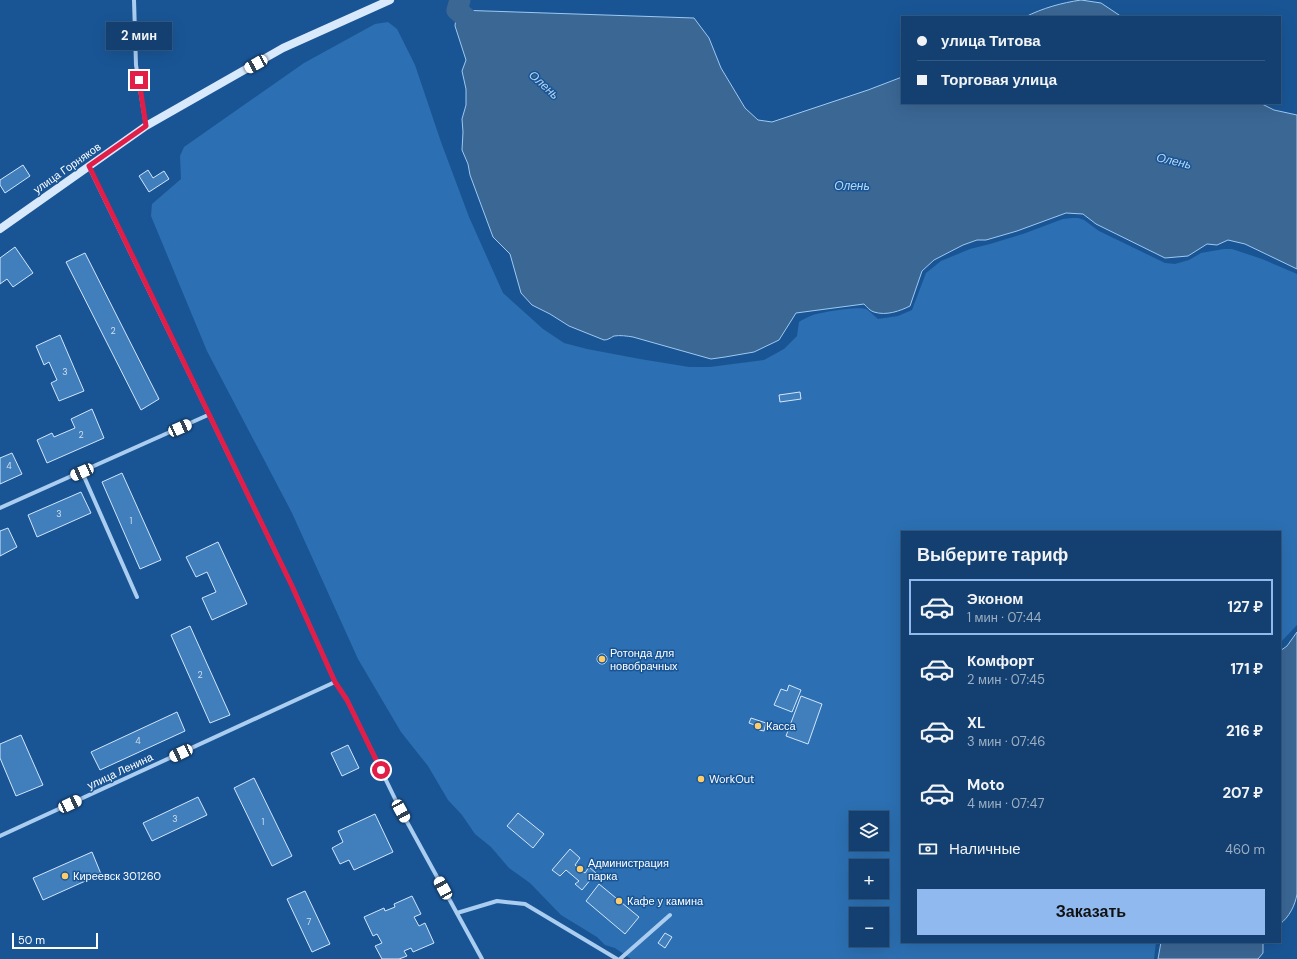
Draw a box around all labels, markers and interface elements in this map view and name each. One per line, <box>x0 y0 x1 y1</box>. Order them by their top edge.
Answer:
callout: 2 мин <box>106 22 172 50</box>
text: 2 мин <box>121 27 157 44</box>
text: улица Титова <box>941 31 1041 51</box>
car <box>243 53 269 75</box>
water label: Олень <box>525 67 563 103</box>
text: Торговая улица <box>941 70 1057 90</box>
route end <box>130 71 148 89</box>
street label: улица Горняков <box>30 139 104 197</box>
water label: Олень <box>1155 149 1193 173</box>
water label: Олень <box>834 178 870 194</box>
house number: 2 <box>110 325 116 337</box>
house number: 3 <box>62 366 68 378</box>
car <box>167 418 193 438</box>
house number: 2 <box>78 429 84 441</box>
house number: 4 <box>6 460 12 472</box>
car <box>69 462 95 482</box>
house number: 3 <box>56 508 62 520</box>
house number: 1 <box>130 515 133 527</box>
text: Выберите тариф <box>917 543 1068 567</box>
icon: car <box>919 589 955 625</box>
text: Эконом <box>967 589 1023 609</box>
text: 127 ₽ <box>1228 597 1263 617</box>
text: 1 мин · 07:44 <box>967 609 1041 626</box>
place label: Ротонда для новобрачных <box>610 646 678 673</box>
icon: car <box>919 651 955 687</box>
text: Комфорт <box>967 651 1034 671</box>
marker: Ротонда для новобрачных <box>597 654 607 664</box>
text: 171 ₽ <box>1230 659 1263 679</box>
house number: 2 <box>197 669 203 681</box>
text: 2 мин · 07:45 <box>967 671 1045 688</box>
icon: car <box>919 713 955 749</box>
text: XL <box>967 713 985 733</box>
place label: Касса <box>766 719 797 733</box>
marker: Касса <box>753 721 763 731</box>
text: 216 ₽ <box>1226 721 1263 741</box>
text: 3 мин · 07:46 <box>967 733 1045 750</box>
house number: 4 <box>135 735 141 747</box>
car <box>168 742 194 764</box>
street label: улица Ленина <box>85 749 156 792</box>
route start <box>372 761 390 779</box>
place label: WorkOut <box>709 772 754 786</box>
marker: WorkOut <box>696 774 706 784</box>
icon: car <box>919 775 955 811</box>
text: Moto <box>967 775 1005 795</box>
text: 207 ₽ <box>1223 783 1263 803</box>
car <box>57 793 83 815</box>
text: 4 мин · 07:47 <box>967 795 1044 812</box>
car <box>390 798 412 824</box>
map controls <box>849 811 889 947</box>
button: layers <box>849 811 889 851</box>
house number: 3 <box>172 813 178 825</box>
house number: 1 <box>262 816 265 828</box>
icon: cash <box>917 838 939 860</box>
text: Наличные <box>949 839 1021 859</box>
text: 460 m <box>1225 841 1265 858</box>
place label: Администрация парка <box>588 856 669 883</box>
button: + <box>849 859 889 899</box>
marker: Администрация парка <box>575 864 585 874</box>
place label: Киреевск 301260 <box>73 869 161 883</box>
marker: Киреевск 301260 <box>60 871 70 881</box>
car <box>432 875 454 901</box>
button: Заказать <box>917 889 1265 935</box>
place label: Кафе у камина <box>627 894 704 908</box>
marker: Кафе у камина <box>614 896 624 906</box>
button: − <box>849 907 889 947</box>
house number: 7 <box>307 916 312 928</box>
scale bar <box>12 931 98 950</box>
text: 50 m <box>18 933 45 947</box>

